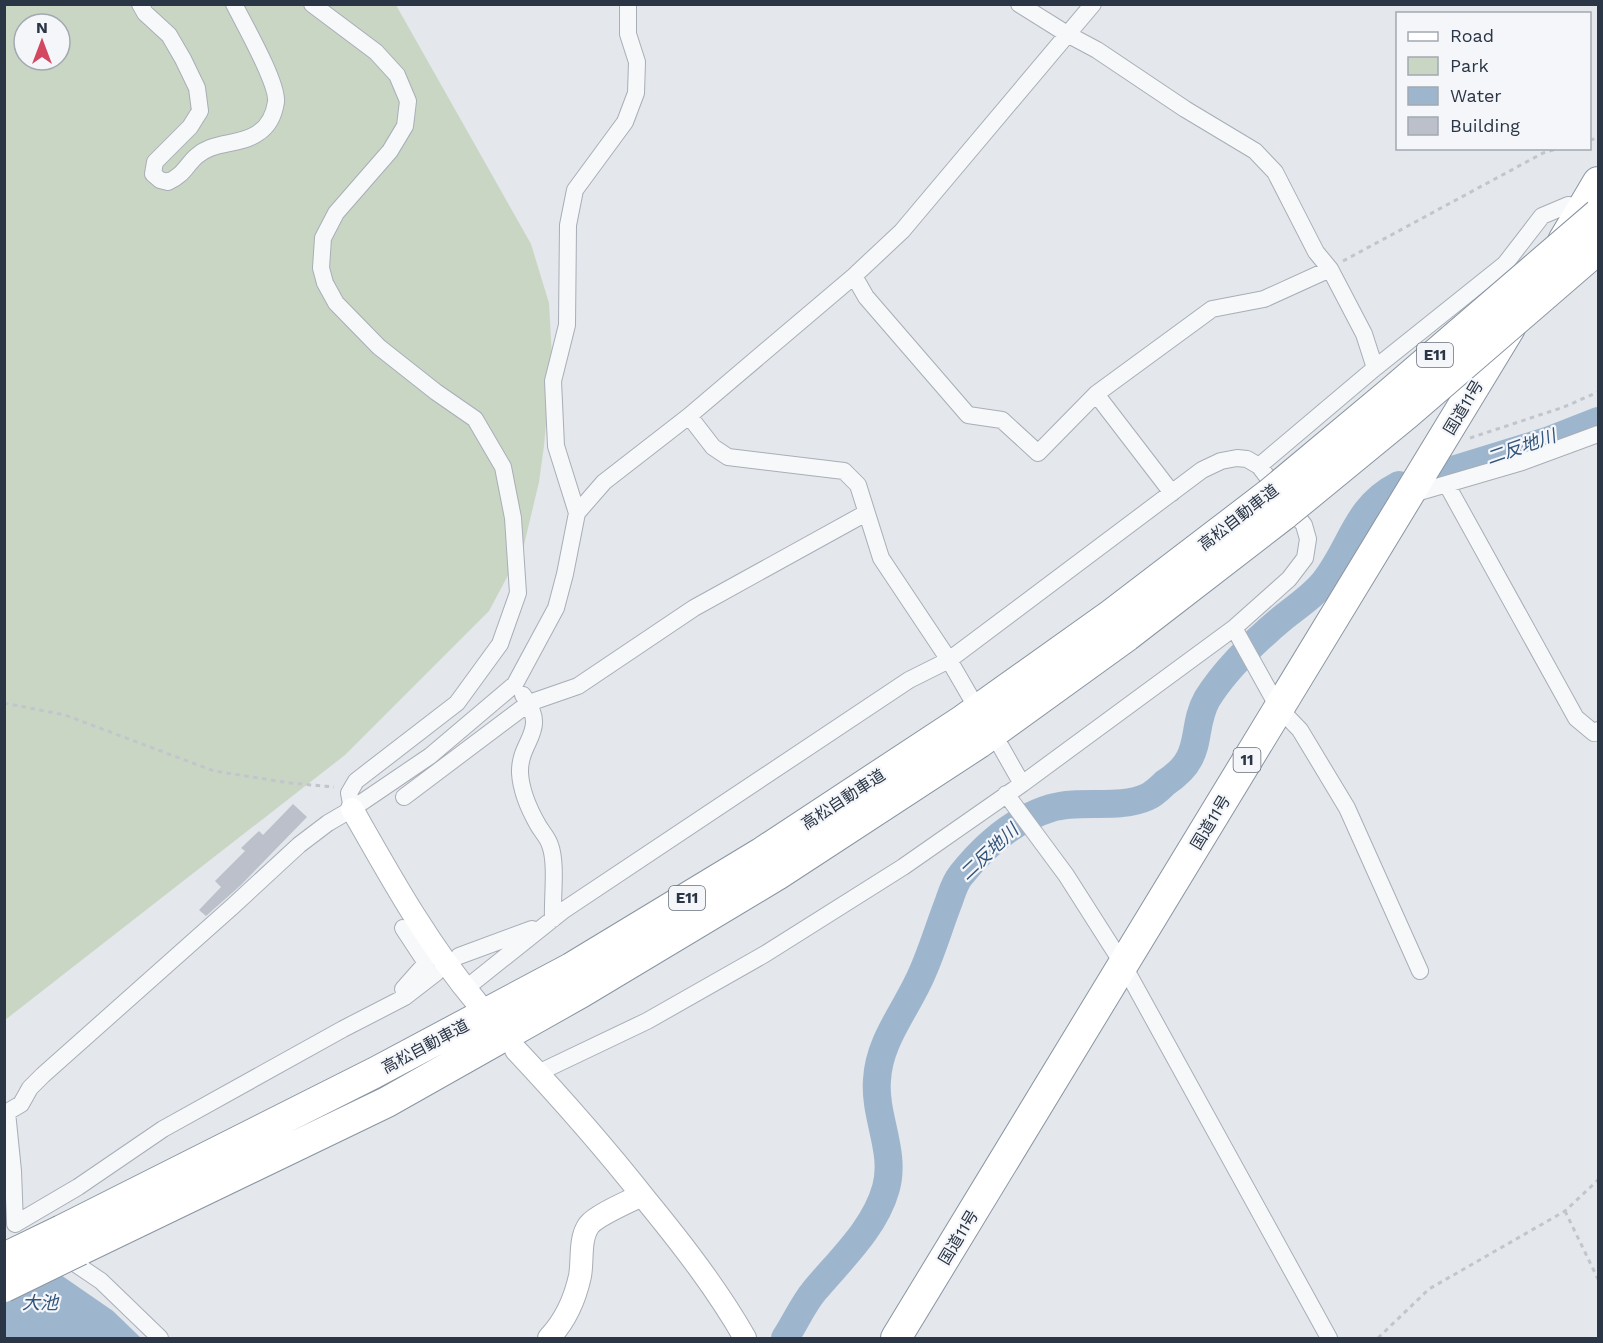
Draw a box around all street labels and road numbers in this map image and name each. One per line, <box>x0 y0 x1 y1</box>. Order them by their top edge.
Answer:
road number: E11 <box>1417 343 1453 367</box>
street label: 国道11号 <box>1440 376 1487 438</box>
street label: 高松自動車道 <box>1195 480 1282 554</box>
road number: 11 <box>1234 748 1260 772</box>
street label: 高松自動車道 <box>798 765 889 834</box>
street label: 国道11号 <box>1187 791 1234 853</box>
road number: E11 <box>669 886 705 910</box>
street label: 高松自動車道 <box>378 1016 472 1077</box>
street label: 国道11号 <box>935 1206 982 1268</box>

